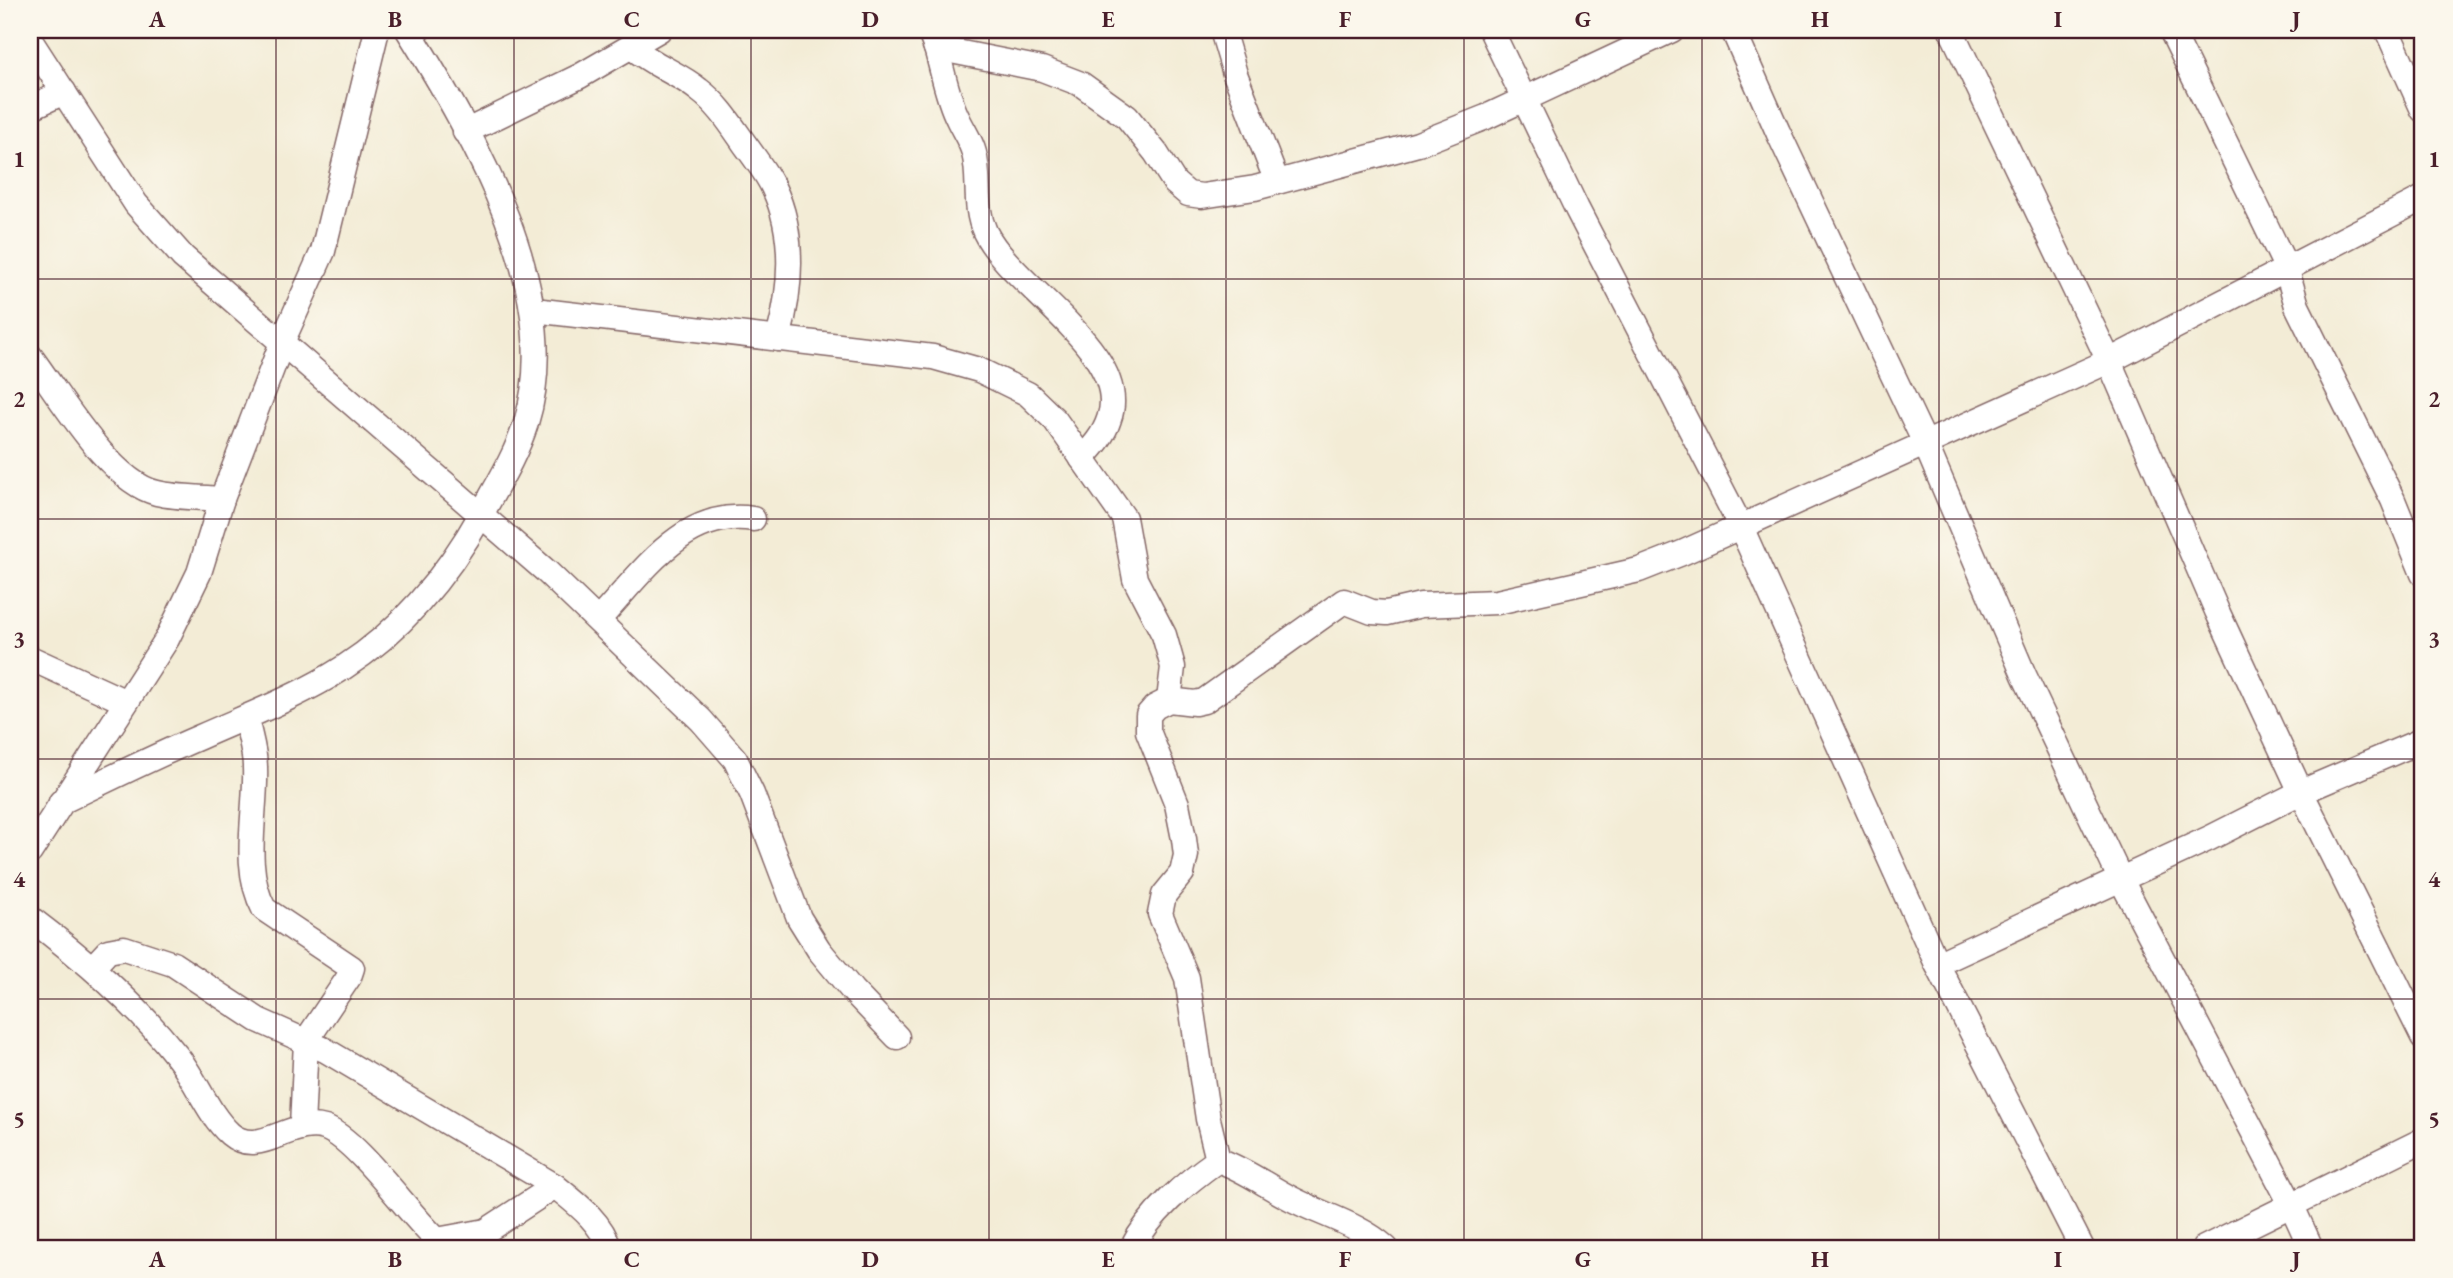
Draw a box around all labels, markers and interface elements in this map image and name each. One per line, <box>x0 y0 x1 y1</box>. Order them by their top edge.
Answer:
text: A <box>148 4 166 34</box>
text: B <box>388 4 402 34</box>
text: C <box>624 4 640 34</box>
text: D <box>861 4 879 34</box>
text: E <box>1101 4 1115 34</box>
text: F <box>1339 4 1352 34</box>
text: G <box>1575 4 1591 34</box>
text: H <box>1811 4 1829 34</box>
text: I <box>2054 4 2062 34</box>
text: J <box>2290 4 2301 34</box>
text: 1 <box>13 144 25 174</box>
text: 1 <box>2428 144 2440 174</box>
text: 2 <box>13 384 25 414</box>
text: 2 <box>2428 384 2440 414</box>
text: 3 <box>13 624 25 654</box>
text: 3 <box>2428 624 2440 654</box>
text: 4 <box>13 864 26 894</box>
text: 4 <box>2428 864 2441 894</box>
text: 5 <box>13 1104 25 1134</box>
text: 5 <box>2428 1104 2440 1134</box>
text: A <box>148 1244 166 1274</box>
text: B <box>388 1244 402 1274</box>
text: C <box>624 1244 640 1274</box>
text: D <box>861 1244 879 1274</box>
text: E <box>1101 1244 1115 1274</box>
text: F <box>1339 1244 1352 1274</box>
text: G <box>1575 1244 1591 1274</box>
text: H <box>1811 1244 1829 1274</box>
text: I <box>2054 1244 2062 1274</box>
text: J <box>2290 1244 2301 1274</box>

